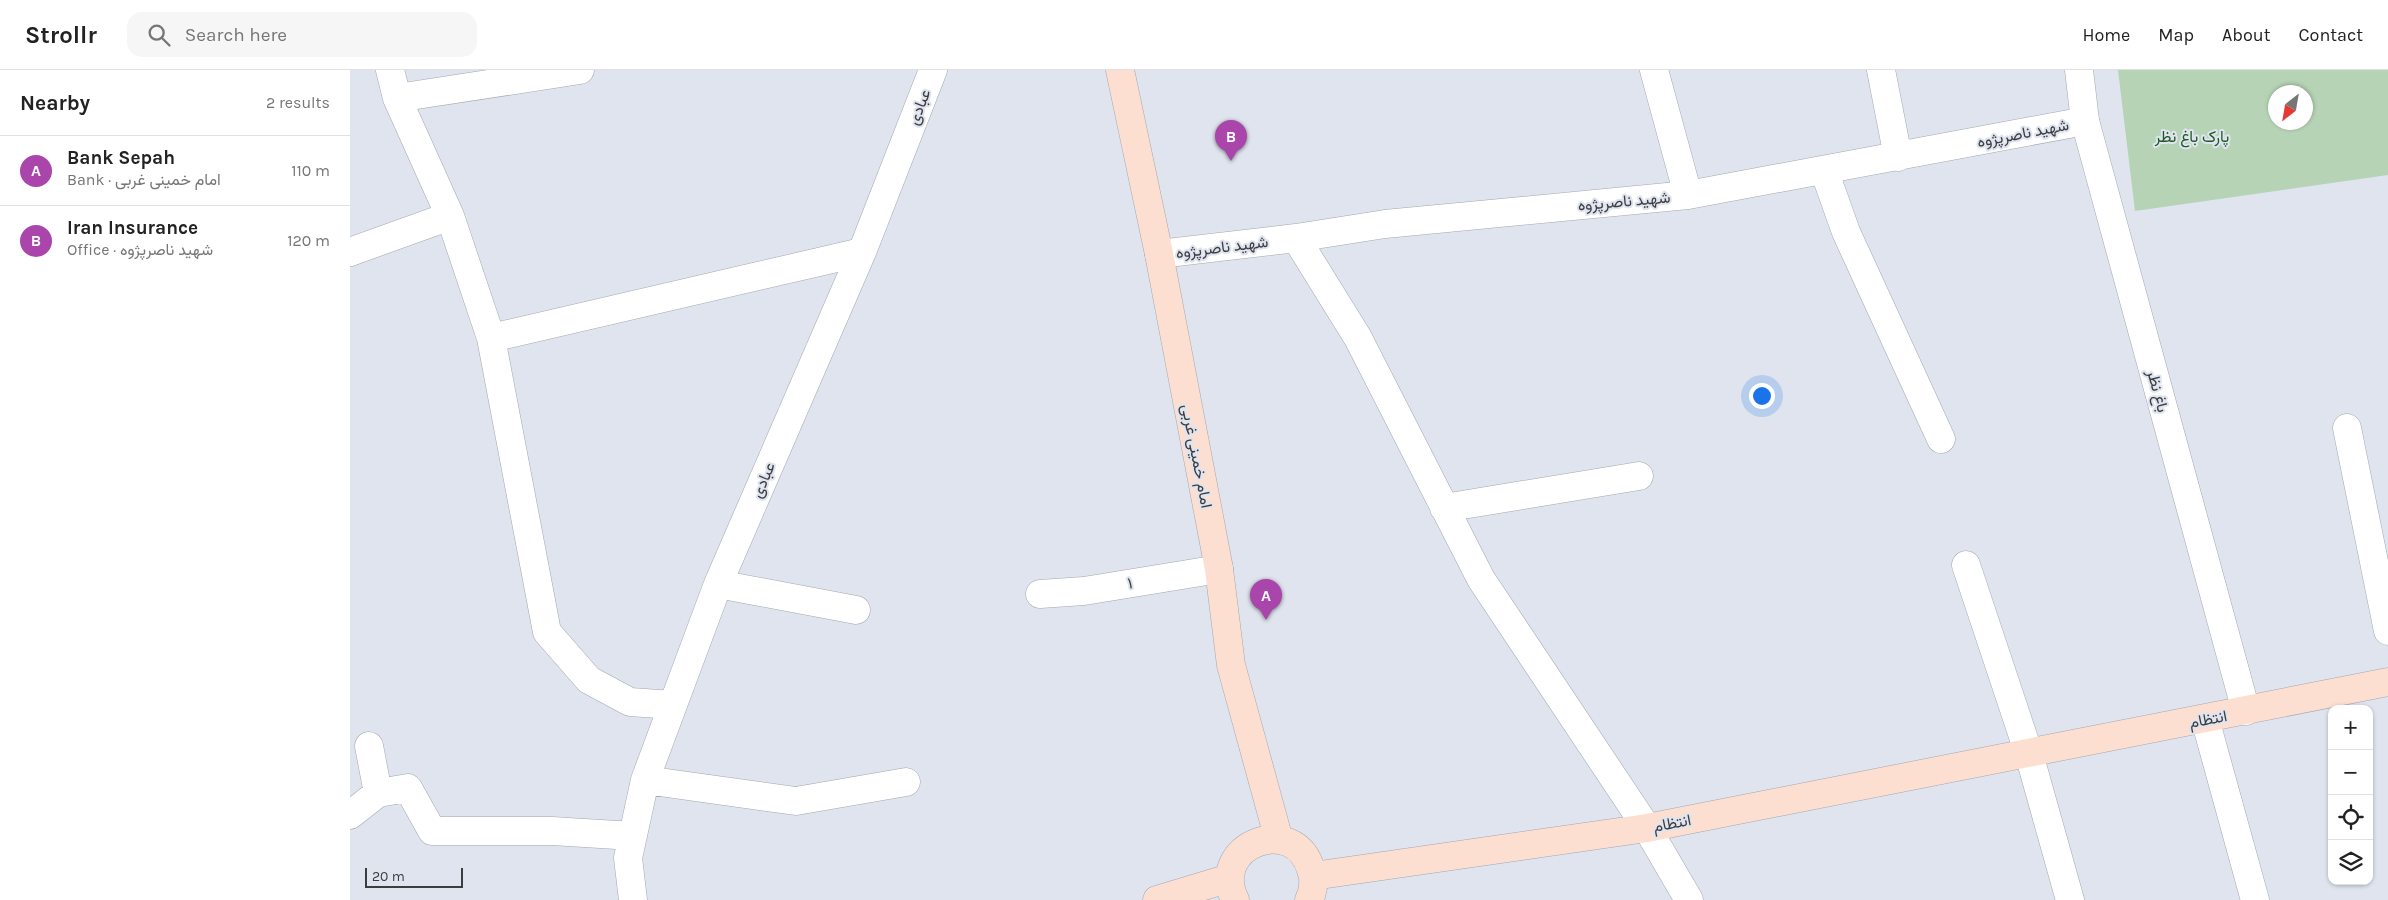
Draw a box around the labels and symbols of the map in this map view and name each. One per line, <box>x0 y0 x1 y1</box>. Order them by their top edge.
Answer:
north arrow <box>2268 85 2313 130</box>
street label: عبادی <box>903 86 935 128</box>
street label: شهید ناصرپژوه <box>1976 115 2071 153</box>
pin: B <box>1215 120 1247 161</box>
park label: پارک باغ نظر <box>2154 127 2229 148</box>
street label: شهید ناصرپژوه <box>1577 187 1671 217</box>
street label: شهید ناصرپژوه <box>1175 232 1270 264</box>
street label: باغ نظر <box>2141 367 2173 415</box>
your location <box>1749 383 1775 409</box>
street label: امام خمینی غربی <box>1177 402 1216 510</box>
street label: عبادی <box>747 459 780 501</box>
street label: ۱ <box>1126 573 1134 593</box>
pin: A <box>1250 579 1282 620</box>
street label: انتظام <box>2187 706 2229 733</box>
street label: انتظام <box>1651 810 1693 837</box>
scale bar <box>365 865 462 888</box>

